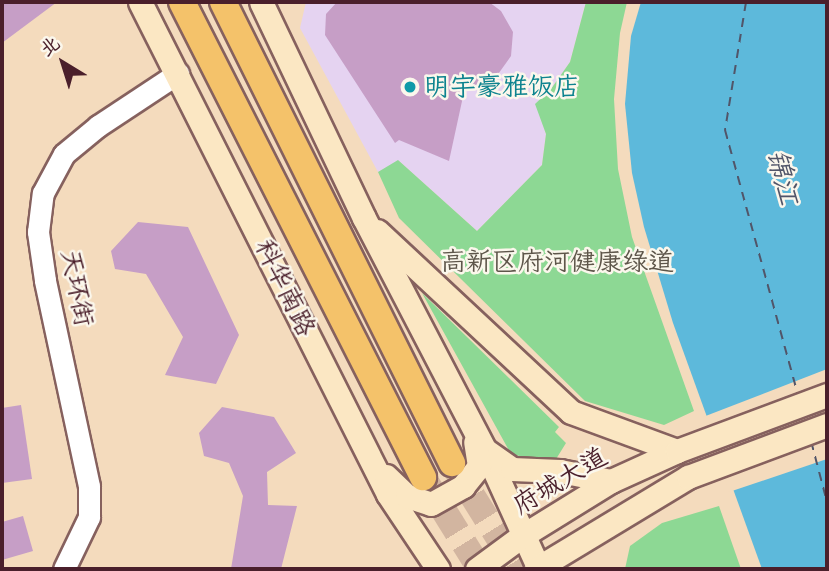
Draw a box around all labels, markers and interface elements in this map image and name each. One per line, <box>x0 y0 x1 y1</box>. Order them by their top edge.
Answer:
text: 北 <box>32 27 67 65</box>
north arrow <box>28 28 98 98</box>
place label: 明宇豪雅饭店 <box>424 71 580 103</box>
marker: 明宇豪雅饭店 <box>402 79 418 95</box>
water label: 锦江 <box>760 146 806 208</box>
street label: 科华南路 <box>248 234 322 342</box>
park label: 高新区府河健康绿道 <box>440 246 674 278</box>
street label: 天环街 <box>54 247 100 329</box>
street label: 府城大道 <box>507 441 613 521</box>

